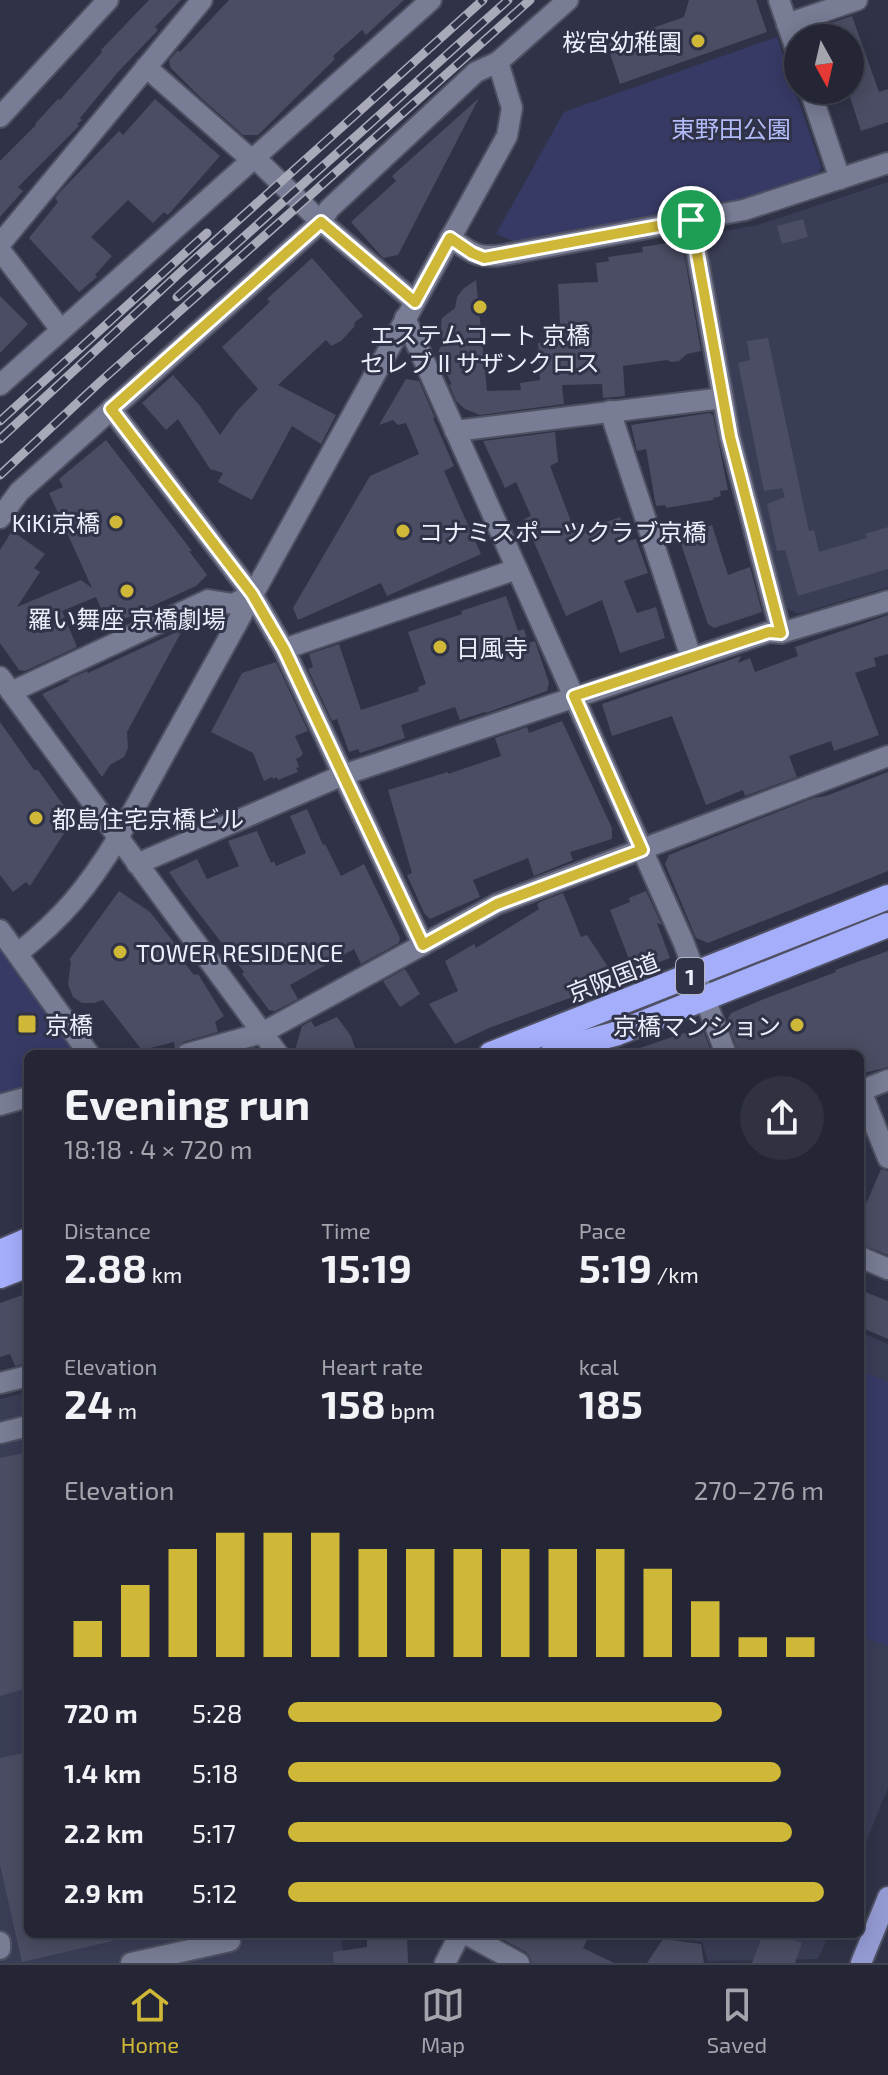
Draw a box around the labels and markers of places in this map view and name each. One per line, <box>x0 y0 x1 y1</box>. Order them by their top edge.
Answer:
place label: 桜宮幼稚園 <box>562 27 682 56</box>
marker: 桜宮幼稚園 <box>689 32 707 50</box>
pin <box>657 186 725 254</box>
marker: エステムコート 京橋 セレブ II サザンクロス <box>471 298 489 316</box>
place label: エステムコート 京橋 セレブ II サザンクロス <box>360 320 600 377</box>
place label: KiKi京橋 <box>12 508 100 537</box>
marker: KiKi京橋 <box>107 513 125 531</box>
place label: コナミスポーツクラブ京橋 <box>419 517 707 546</box>
marker: コナミスポーツクラブ京橋 <box>394 522 412 540</box>
marker: 羅い舞座 京橋劇場 <box>118 582 136 600</box>
place label: 羅い舞座 京橋劇場 <box>28 604 226 633</box>
place label: 日風寺 <box>456 633 528 662</box>
marker: 日風寺 <box>431 638 449 656</box>
place label: 都島住宅京橋ビル <box>52 804 244 833</box>
marker: 都島住宅京橋ビル <box>27 809 45 827</box>
place label: TOWER RESIDENCE <box>136 938 343 967</box>
marker: TOWER RESIDENCE <box>111 943 129 961</box>
place label: 京橋 <box>45 1010 93 1039</box>
place label: 京橋マンション <box>613 1011 781 1040</box>
marker: 京橋 <box>16 1013 38 1035</box>
marker: 京橋マンション <box>788 1016 806 1034</box>

